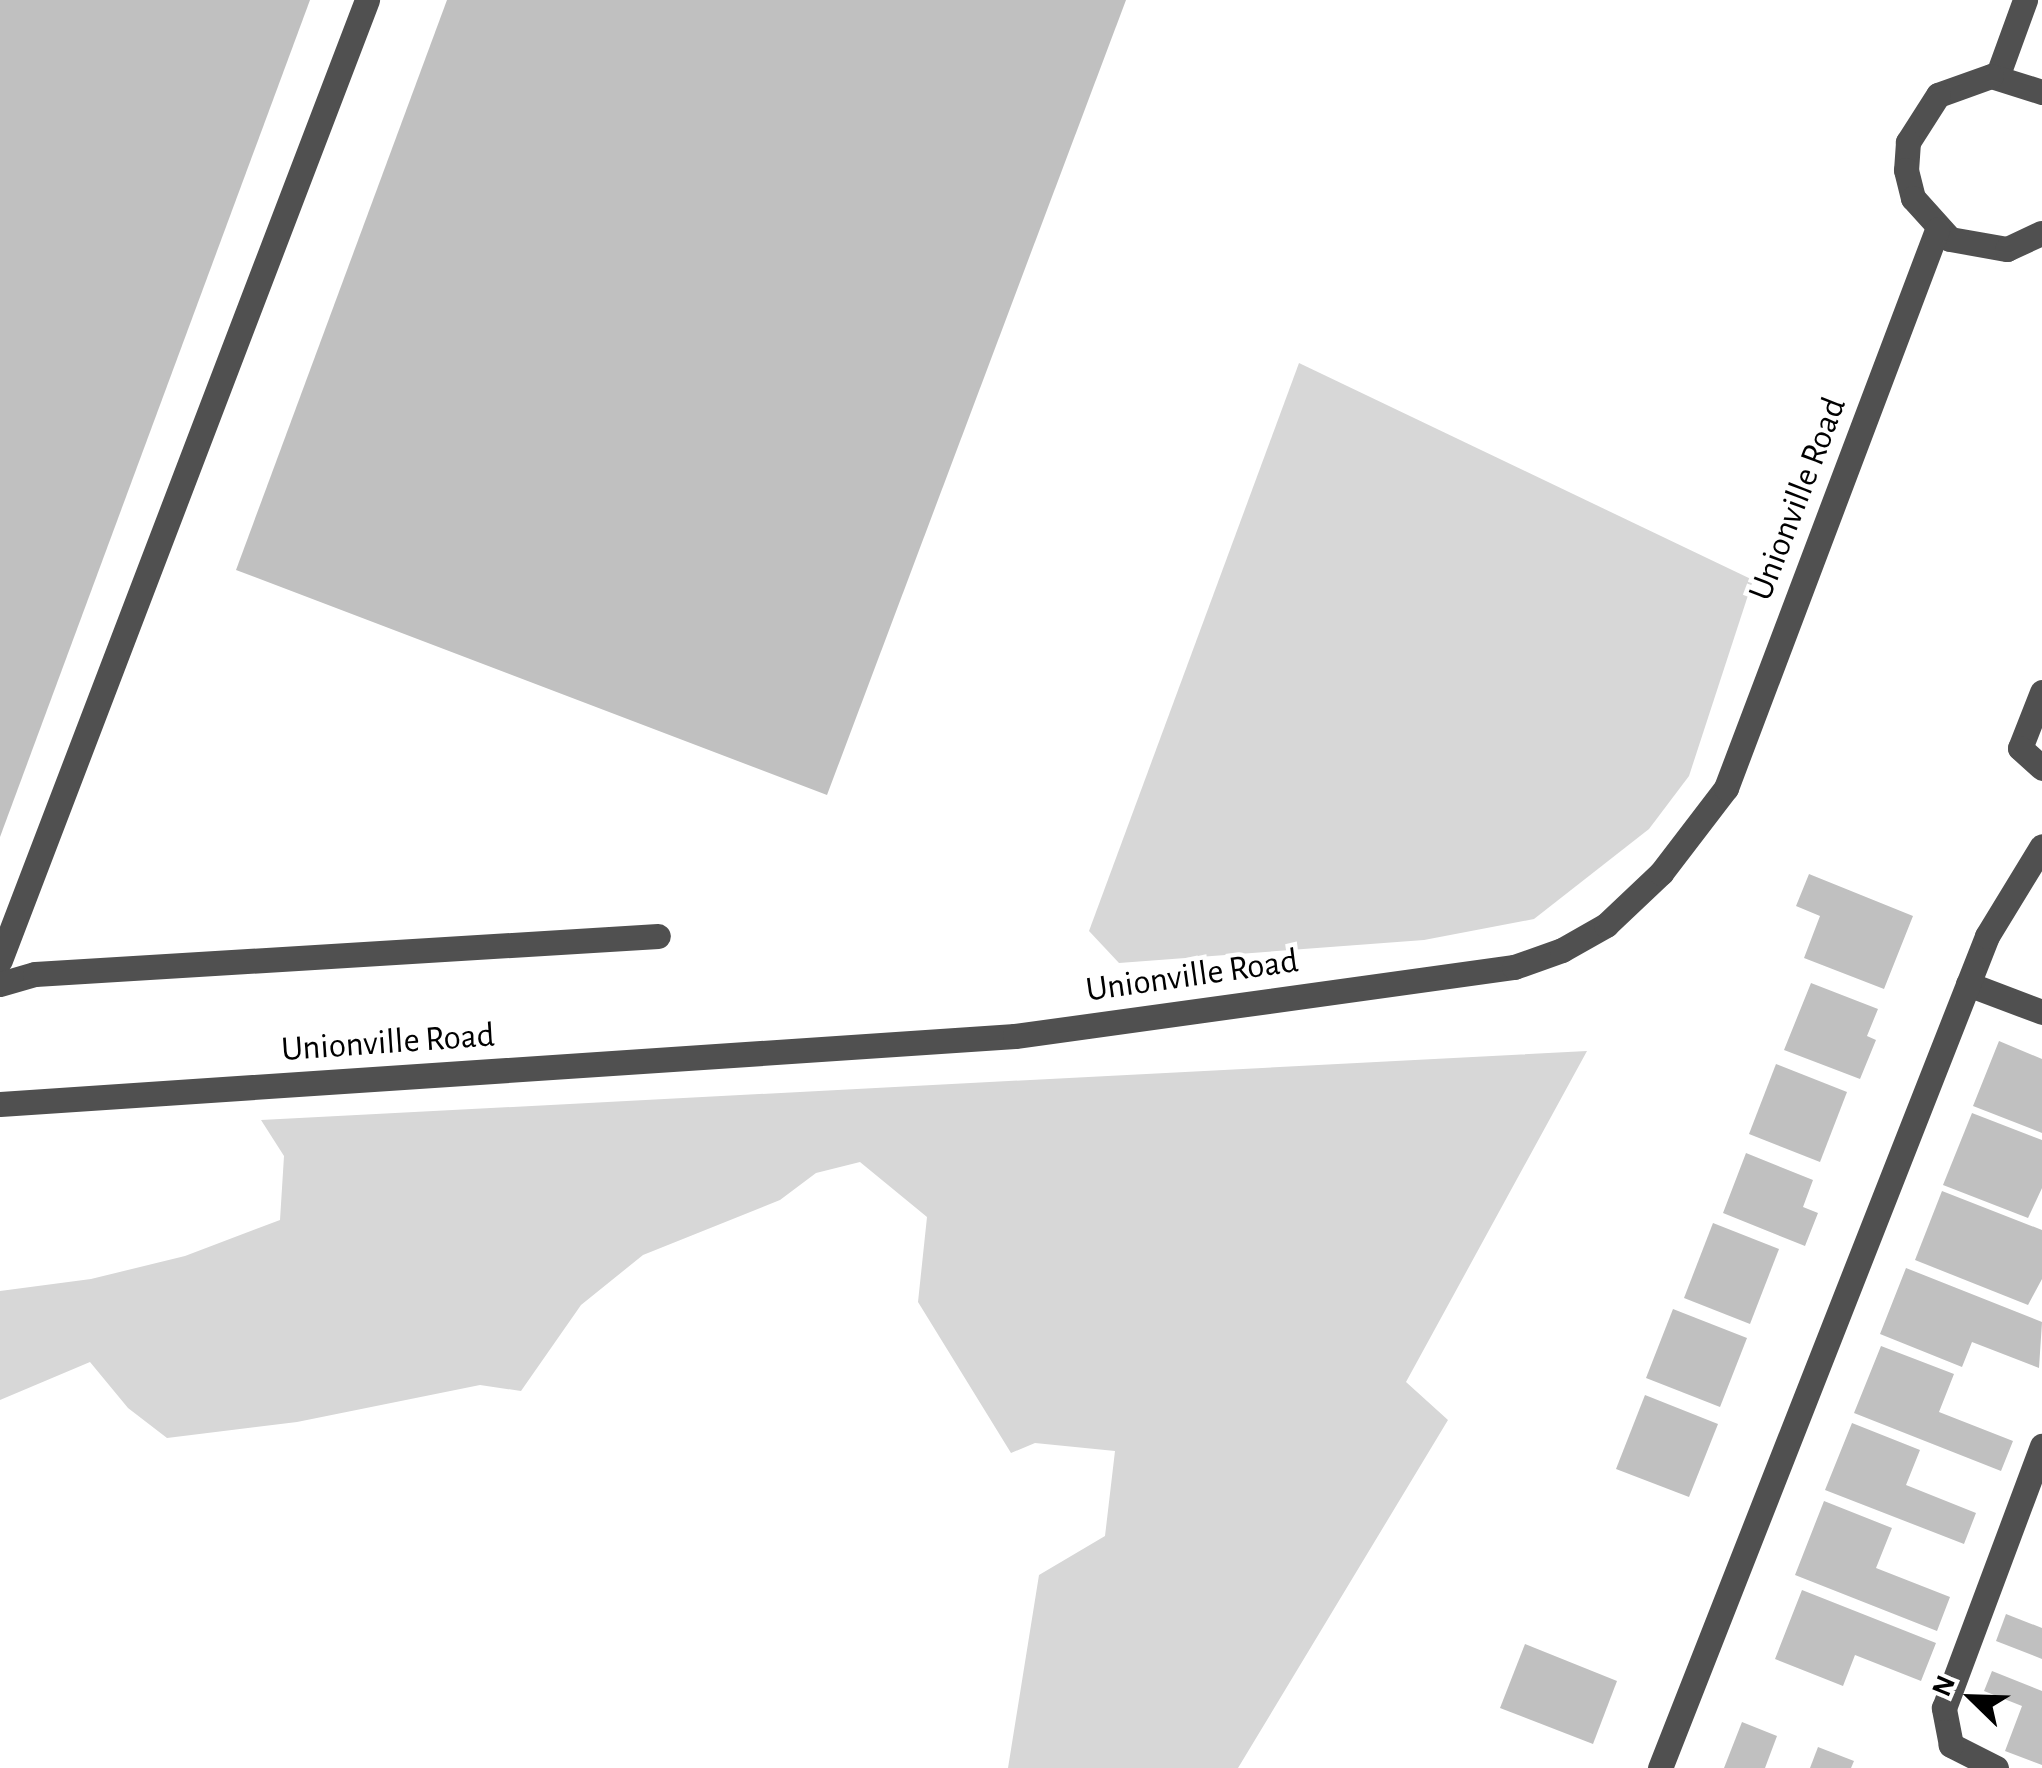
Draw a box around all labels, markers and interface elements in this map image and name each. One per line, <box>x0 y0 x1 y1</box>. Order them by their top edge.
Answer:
street label: Unionville Road <box>1740 392 1856 606</box>
street label: Unionville Road <box>1083 940 1301 1012</box>
street label: Unionville Road <box>280 1015 496 1071</box>
north arrow <box>1922 1648 2022 1748</box>
text: N <box>1928 1672 1961 1701</box>

